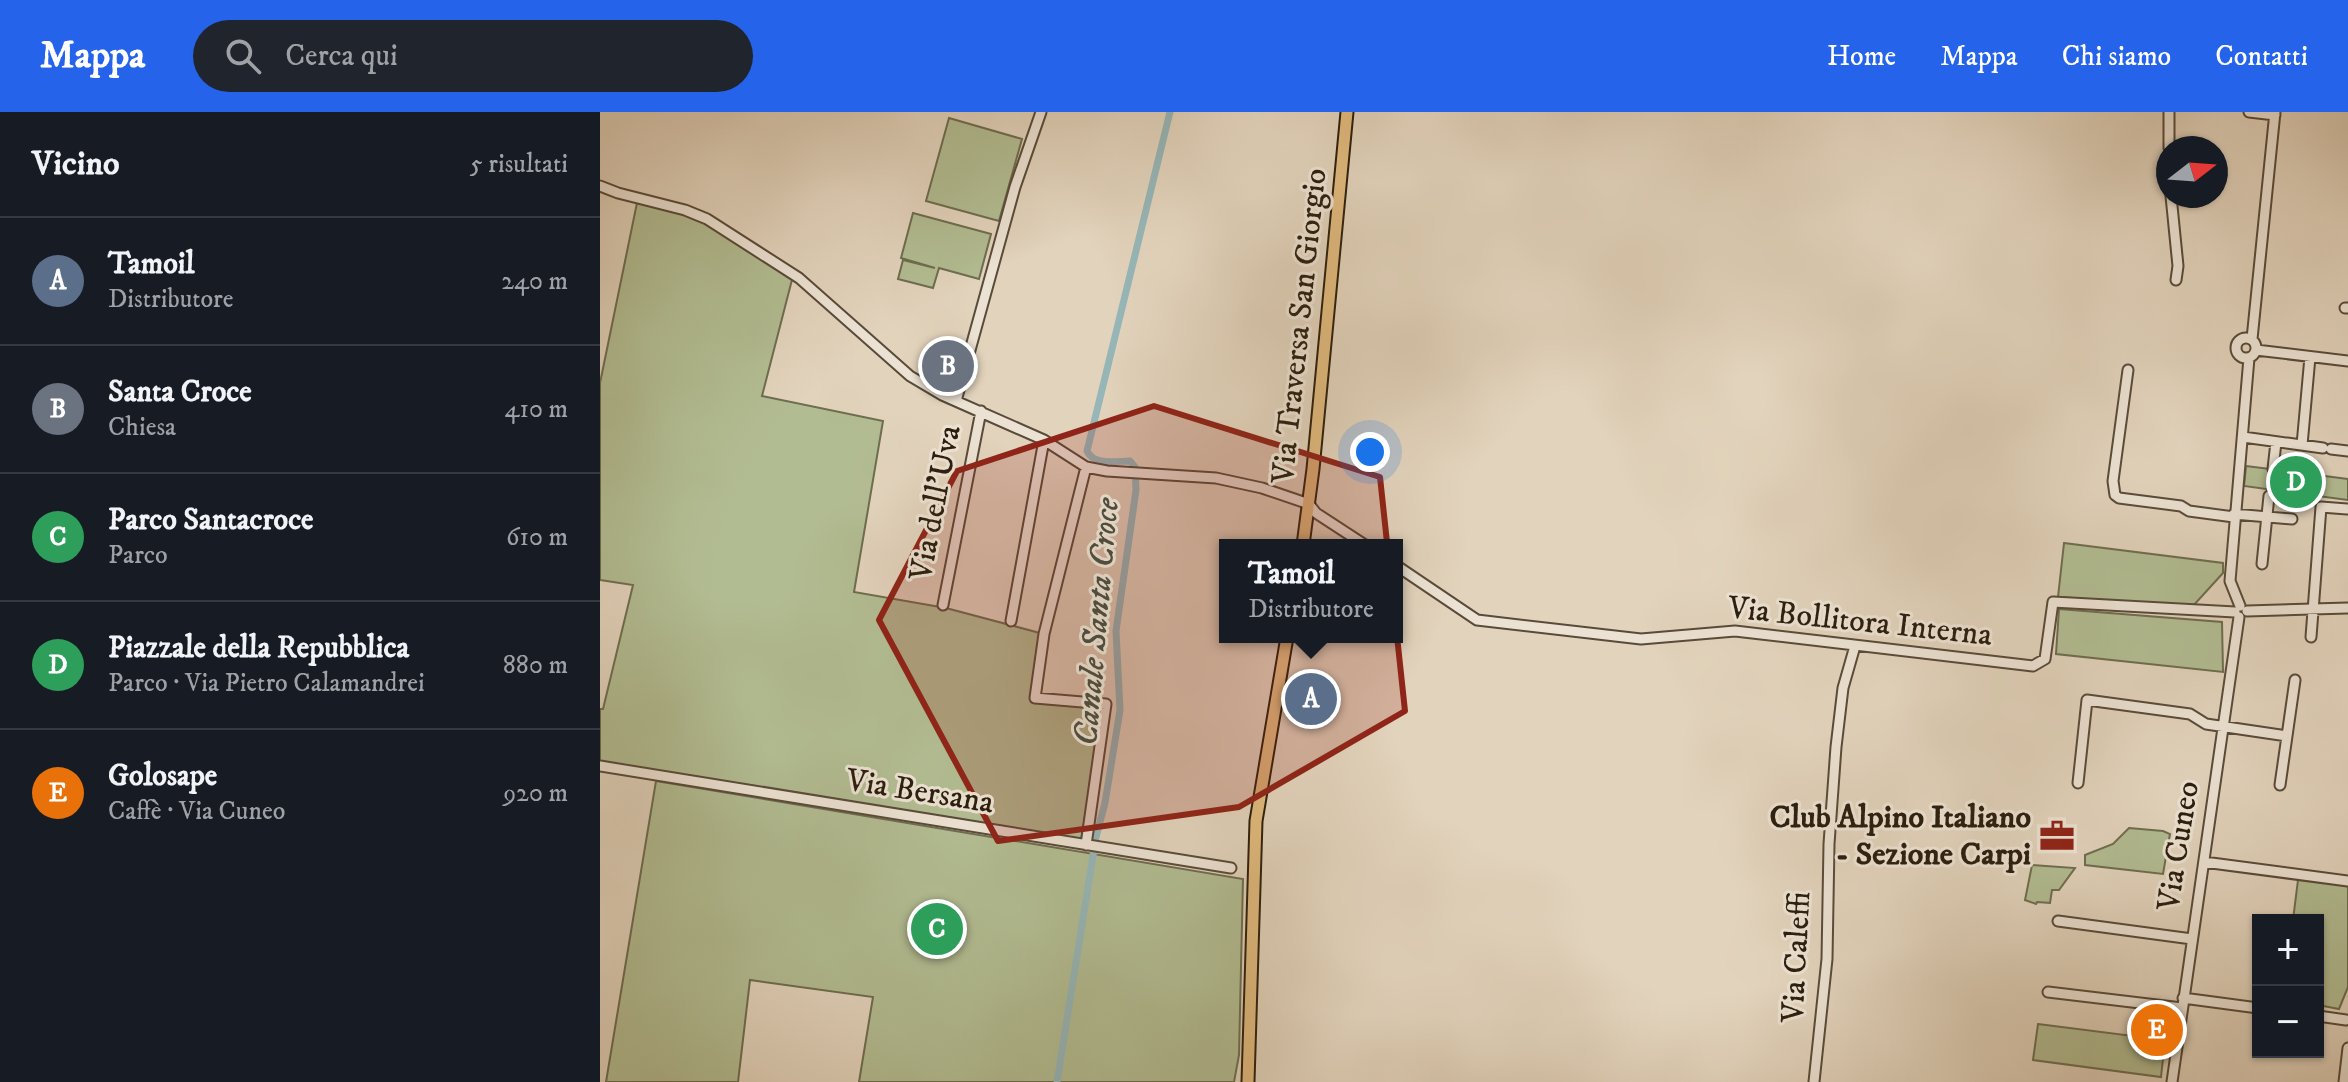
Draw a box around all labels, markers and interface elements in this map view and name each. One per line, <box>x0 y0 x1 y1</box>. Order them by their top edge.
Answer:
search box <box>193 20 753 92</box>
text: Mappa <box>40 32 145 80</box>
icon: search <box>221 34 265 78</box>
text: Cerca qui <box>285 38 398 75</box>
text: Home <box>1827 39 1896 74</box>
text: Mappa <box>1940 39 2018 74</box>
text: Chi siamo <box>2062 39 2171 74</box>
text: Contatti <box>2215 39 2308 74</box>
north arrow <box>2156 136 2228 208</box>
text: Vicino <box>32 143 120 185</box>
text: 5 risultati <box>470 148 568 181</box>
street label: Via Traversa San Giorgio <box>1263 166 1336 487</box>
text: Tamoil <box>108 246 195 283</box>
text: A <box>50 265 66 298</box>
text: 240 m <box>501 265 568 298</box>
text: Distributore <box>108 283 234 316</box>
pin: B <box>922 336 974 396</box>
text: Santa Croce <box>108 374 252 411</box>
text: B <box>50 393 66 426</box>
text: 410 m <box>504 393 568 426</box>
text: Chiesa <box>108 411 176 444</box>
street label: Via dell'Uva <box>901 421 971 585</box>
your location <box>1350 432 1390 472</box>
pin: D <box>2270 452 2322 512</box>
water label: Canale Santa Croce <box>1065 495 1129 748</box>
text: Parco Santacroce <box>108 502 314 539</box>
text: C <box>49 521 67 554</box>
text: 610 m <box>506 521 568 554</box>
text: Parco <box>108 539 168 572</box>
popup <box>1219 539 1403 643</box>
text: Tamoil <box>1248 556 1335 593</box>
street label: Via Bollitora Interna <box>1725 588 1994 656</box>
text: Distributore <box>1248 593 1374 626</box>
text: Piazzale della Repubblica <box>108 630 409 667</box>
text: D <box>48 649 68 682</box>
text: 880 m <box>503 649 568 682</box>
text: Parco · Via Pietro Calamandrei <box>108 667 425 700</box>
pin: A <box>1285 669 1337 729</box>
text: Golosape <box>108 758 217 795</box>
street label: Via Bersana <box>842 760 997 823</box>
text: E <box>49 777 67 810</box>
text: 920 m <box>503 777 568 810</box>
street label: Via Cuneo <box>2149 778 2209 915</box>
text: Caffè · Via Cuneo <box>108 795 285 828</box>
place label: Club Alpino Italiano - Sezione Carpi <box>1769 798 2031 875</box>
office icon: Club Alpino Italiano - Sezione Carpi <box>2038 817 2076 855</box>
street label: Via Caleffi <box>1774 890 1820 1025</box>
pin: C <box>911 899 963 959</box>
map controls <box>2252 914 2324 1058</box>
button: + <box>2252 914 2324 986</box>
button: − <box>2252 986 2324 1058</box>
pin: E <box>2131 1000 2183 1060</box>

